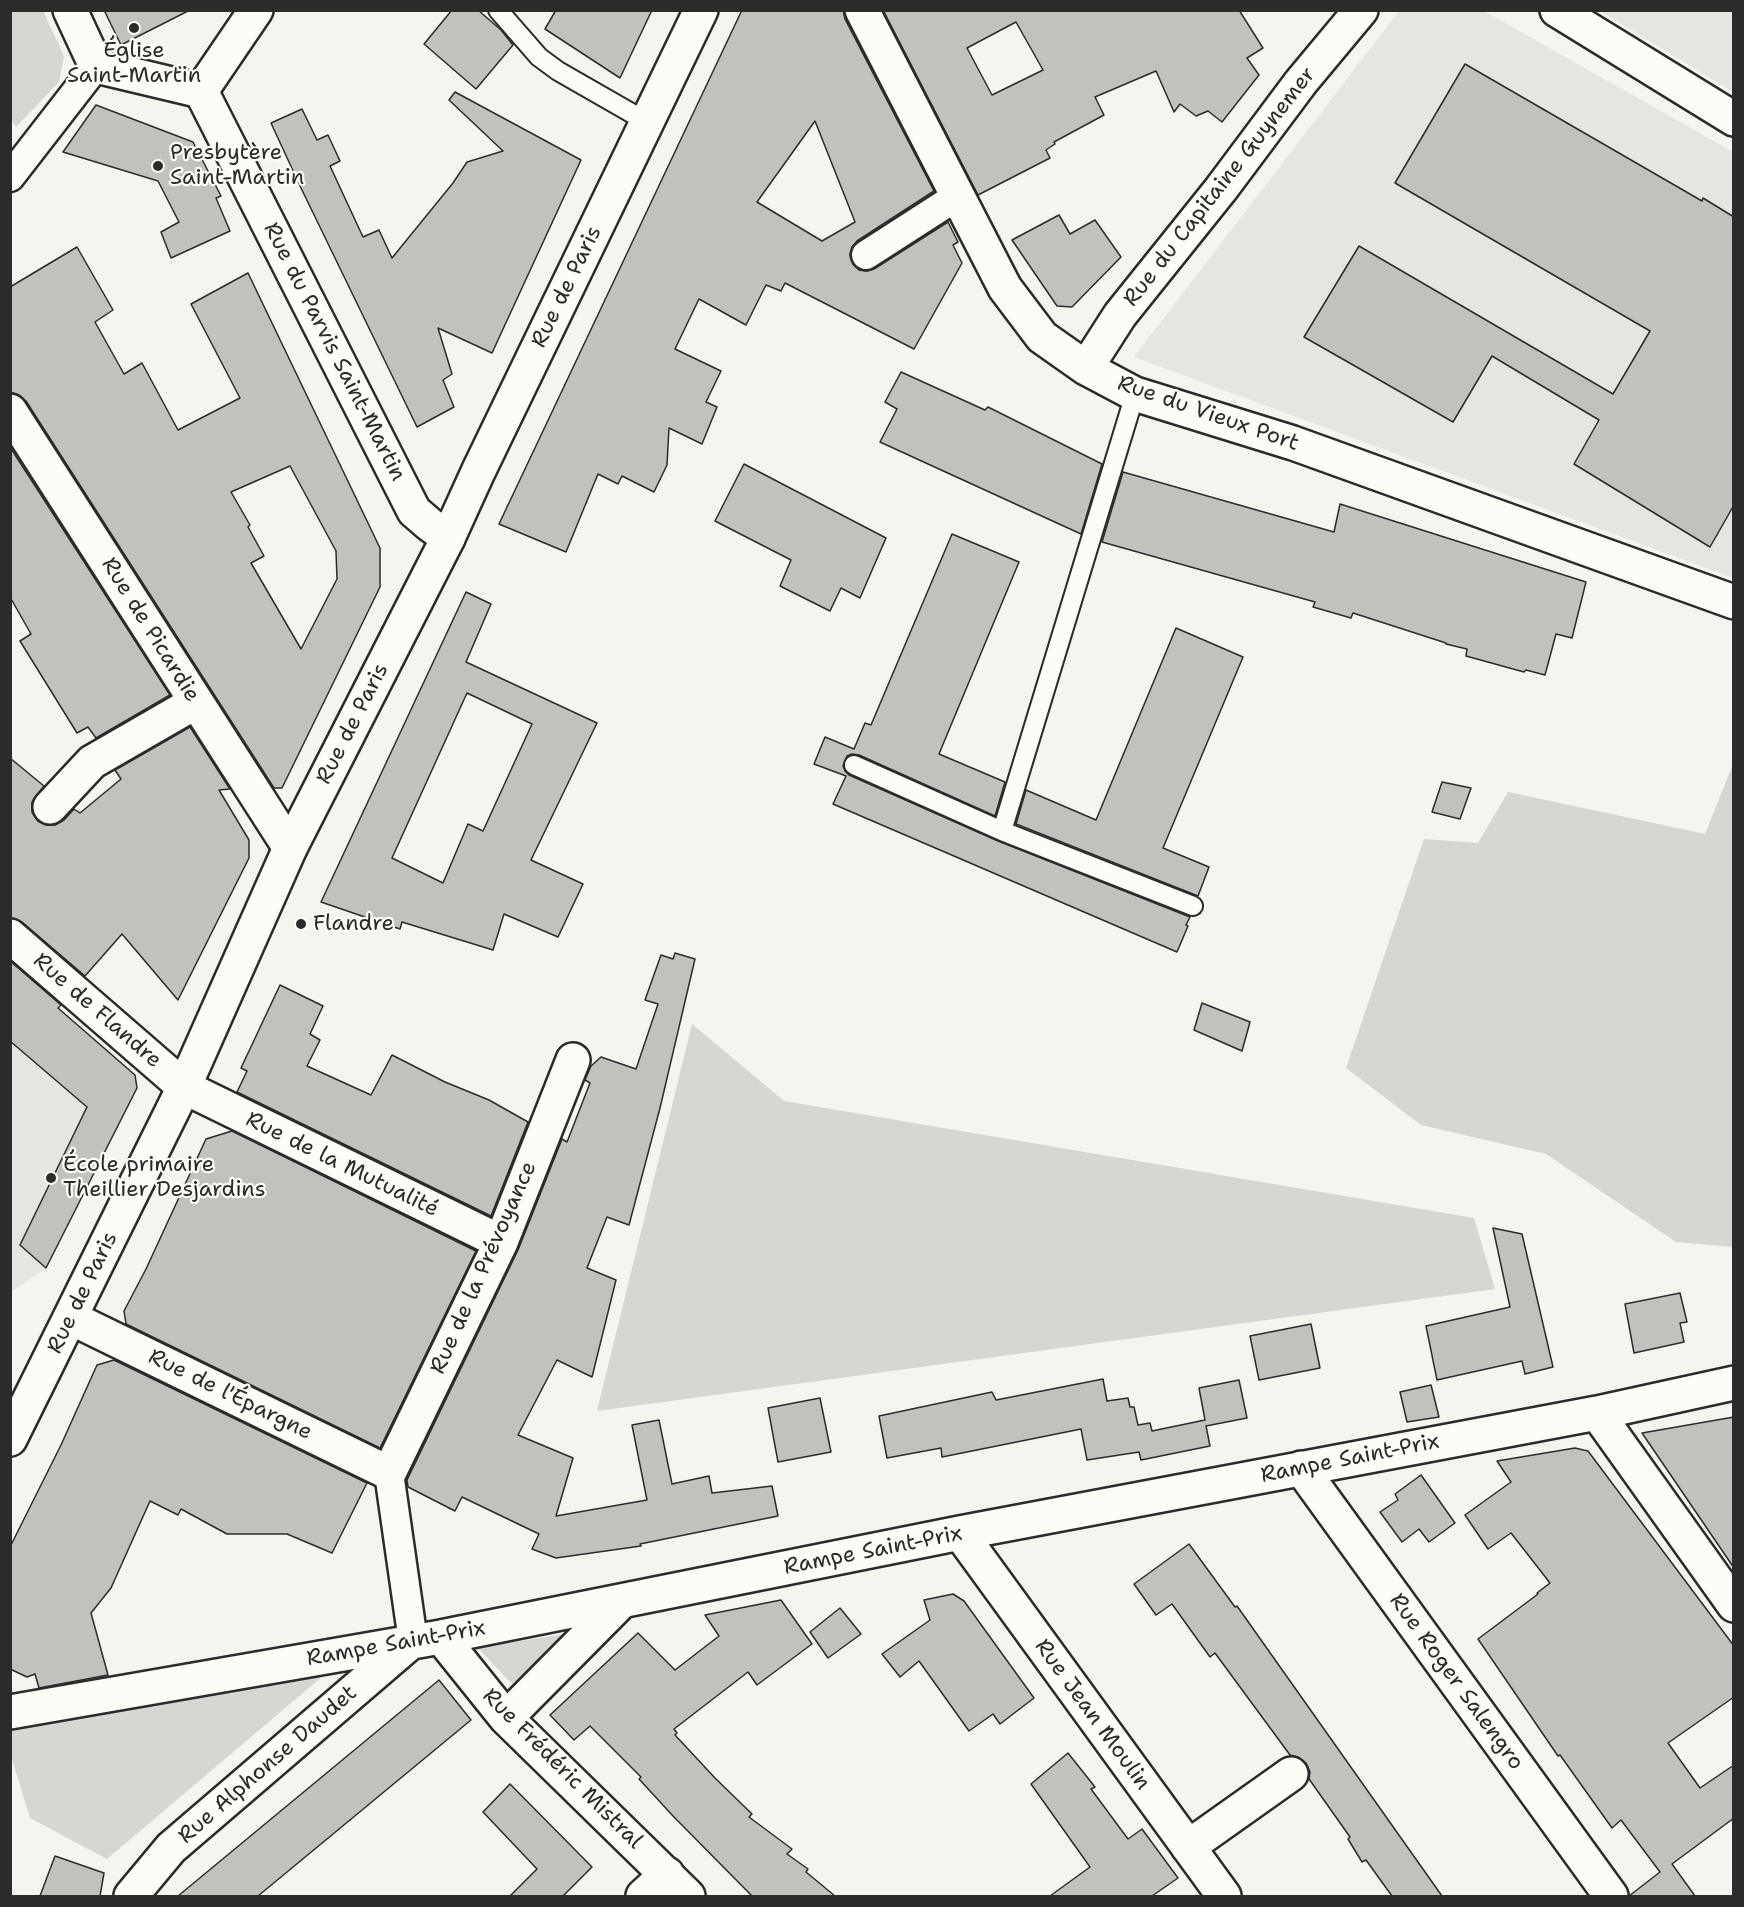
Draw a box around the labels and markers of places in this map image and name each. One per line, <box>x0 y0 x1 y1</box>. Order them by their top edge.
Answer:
marker: Église Saint-Martin <box>127 21 141 35</box>
place label: Église Saint-Martin <box>67 38 201 90</box>
place label: Presbytère Saint-Martin <box>170 140 304 192</box>
marker: Presbytère Saint-Martin <box>151 159 165 173</box>
place label: Flandre <box>313 911 394 937</box>
marker: Flandre <box>294 917 308 931</box>
place label: École primaire Theillier Desjardins <box>63 1152 266 1204</box>
marker: École primaire Theillier Desjardins <box>44 1171 58 1185</box>

